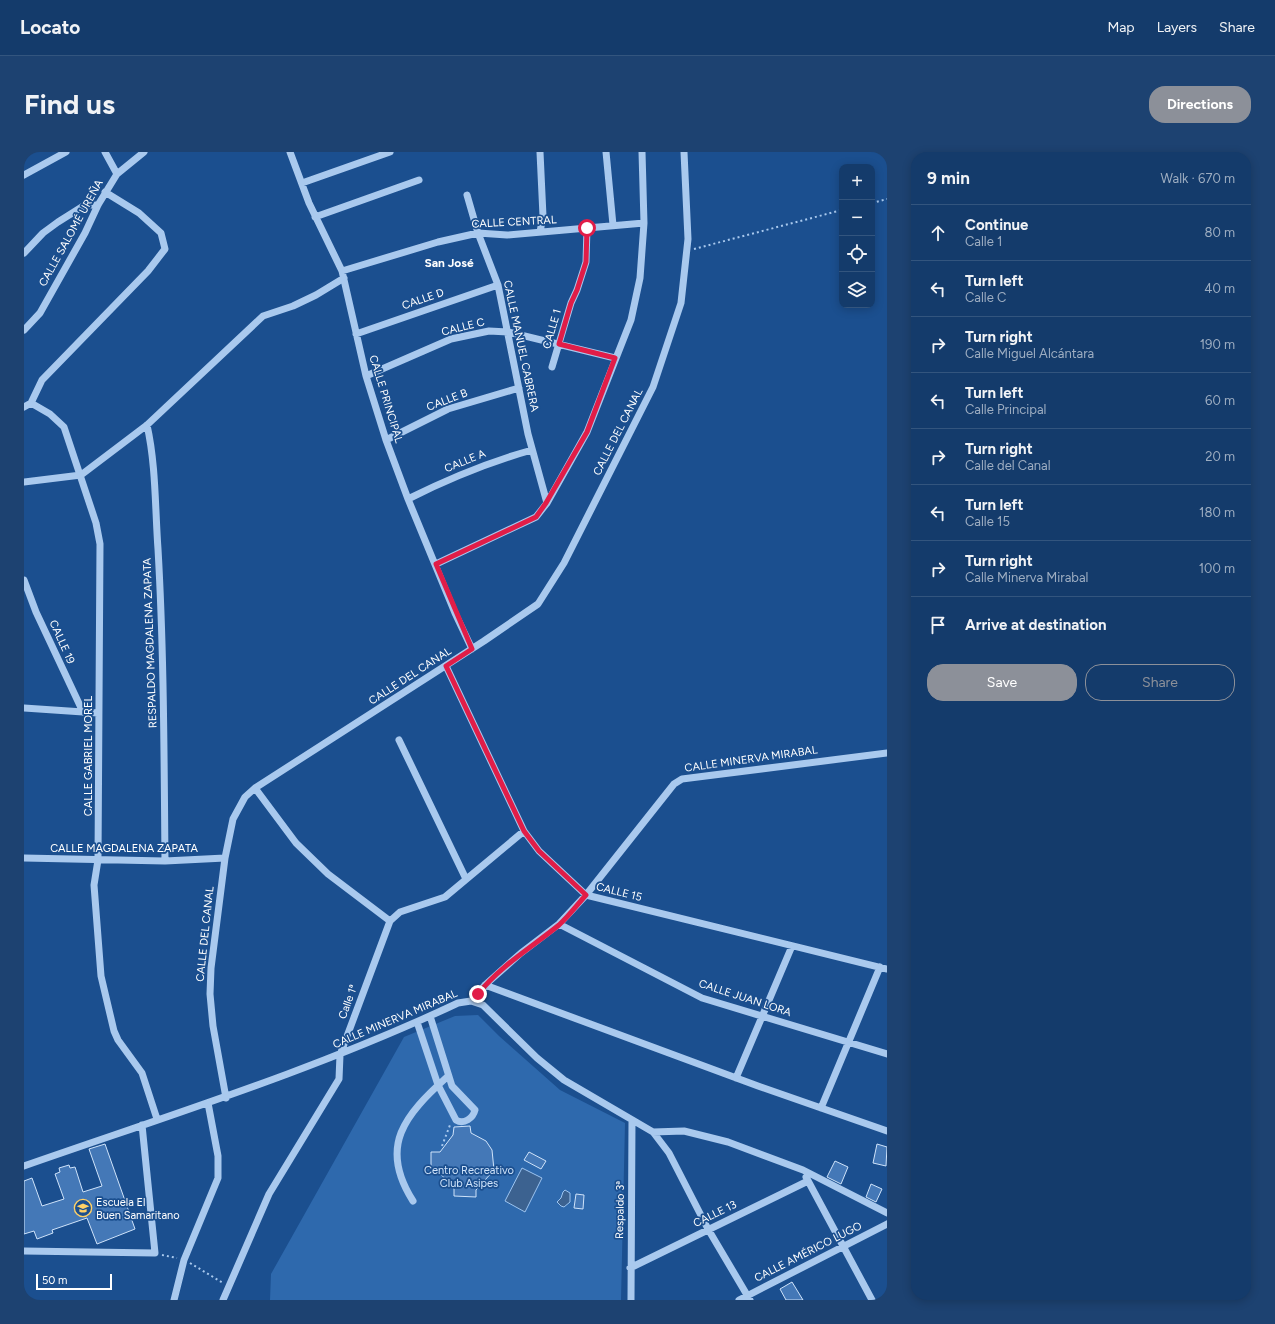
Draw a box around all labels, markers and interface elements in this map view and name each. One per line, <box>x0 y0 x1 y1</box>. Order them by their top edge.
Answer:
text: Locato <box>20 16 80 39</box>
text: Map <box>1107 19 1135 36</box>
text: Layers <box>1157 19 1197 36</box>
text: Share <box>1219 19 1255 36</box>
button: Directions <box>1149 86 1251 123</box>
text: Find us <box>24 87 115 121</box>
map controls <box>839 164 875 308</box>
button: + <box>839 164 875 200</box>
text: 9 min <box>927 168 970 188</box>
text: Walk · 670 m <box>1161 171 1235 186</box>
street label: CALLE SALOMÉ UREÑA <box>35 176 106 289</box>
button: − <box>839 200 875 236</box>
street label: CALLE CENTRAL <box>471 213 557 231</box>
text: Continue <box>965 216 1028 234</box>
route start <box>578 219 596 237</box>
icon: ahead <box>927 222 949 244</box>
text: 80 m <box>1204 225 1235 240</box>
text: Calle 1 <box>965 234 1002 249</box>
button: locate <box>839 236 875 272</box>
district label: San José <box>424 256 474 270</box>
button: layers <box>839 272 875 308</box>
text: Turn left <box>965 272 1023 290</box>
icon: left <box>927 278 949 300</box>
street label: CALLE MANUEL CABRERA <box>501 279 541 413</box>
text: 40 m <box>1204 281 1235 296</box>
street label: CALLE D <box>400 286 446 312</box>
text: Calle C <box>965 290 1006 305</box>
street label: CALLE 1 <box>540 308 564 350</box>
street label: CALLE C <box>440 315 486 339</box>
text: Turn right <box>965 328 1033 346</box>
icon: right <box>927 334 949 356</box>
text: 190 m <box>1200 337 1235 352</box>
text: Calle Miguel Alcántara <box>965 346 1094 361</box>
street label: CALLE PRINCIPAL <box>366 353 406 445</box>
text: Turn left <box>965 384 1023 402</box>
street label: CALLE B <box>425 386 470 414</box>
street label: CALLE DEL CANAL <box>591 386 646 478</box>
icon: left <box>927 390 949 412</box>
text: 60 m <box>1205 393 1235 408</box>
text: Calle Principal <box>965 402 1046 417</box>
text: Turn right <box>965 440 1033 458</box>
icon: right <box>927 446 949 468</box>
street label: CALLE A <box>442 447 488 475</box>
text: 20 m <box>1205 449 1235 464</box>
text: Calle del Canal <box>965 458 1051 473</box>
text: Turn left <box>965 496 1023 514</box>
icon: left <box>927 502 949 524</box>
text: 180 m <box>1199 505 1235 520</box>
text: Calle 15 <box>965 514 1010 529</box>
text: Turn right <box>965 552 1033 570</box>
street label: RESPALDO MAGDALENA ZAPATA <box>141 557 159 728</box>
icon: right <box>927 558 949 580</box>
text: 100 m <box>1199 561 1235 576</box>
text: Calle Minerva Mirabal <box>965 570 1088 585</box>
icon: arrive <box>927 614 949 636</box>
text: Arrive at destination <box>965 616 1106 634</box>
street label: CALLE 19 <box>47 618 77 666</box>
street label: CALLE DEL CANAL <box>366 644 454 707</box>
button: Save <box>927 664 1077 701</box>
button: Share <box>1085 664 1235 701</box>
street label: CALLE GABRIEL MOREL <box>82 696 95 816</box>
street label: CALLE MINERVA MIRABAL <box>684 743 819 775</box>
street label: CALLE MAGDALENA ZAPATA <box>50 842 198 855</box>
street label: CALLE 15 <box>595 880 643 904</box>
street label: CALLE DEL CANAL <box>194 885 216 982</box>
street label: CALLE JUAN LORA <box>697 977 793 1019</box>
street label: Calle 1ª <box>336 983 360 1021</box>
route end <box>469 985 487 1003</box>
street label: CALLE MINERVA MIRABAL <box>331 987 460 1051</box>
park label: Centro Recreativo Club Asipes <box>424 1164 514 1190</box>
street label: Respaldo 3ª <box>613 1181 627 1239</box>
place label: Escuela El Buen Samaritano <box>96 1196 180 1222</box>
school or university icon: Escuela El Buen Samaritano <box>73 1198 93 1218</box>
street label: CALLE 13 <box>691 1198 739 1230</box>
street label: CALLE AMÉRICO LUGO <box>752 1219 864 1285</box>
scale bar <box>36 1272 112 1291</box>
text: 50 m <box>42 1274 67 1287</box>

